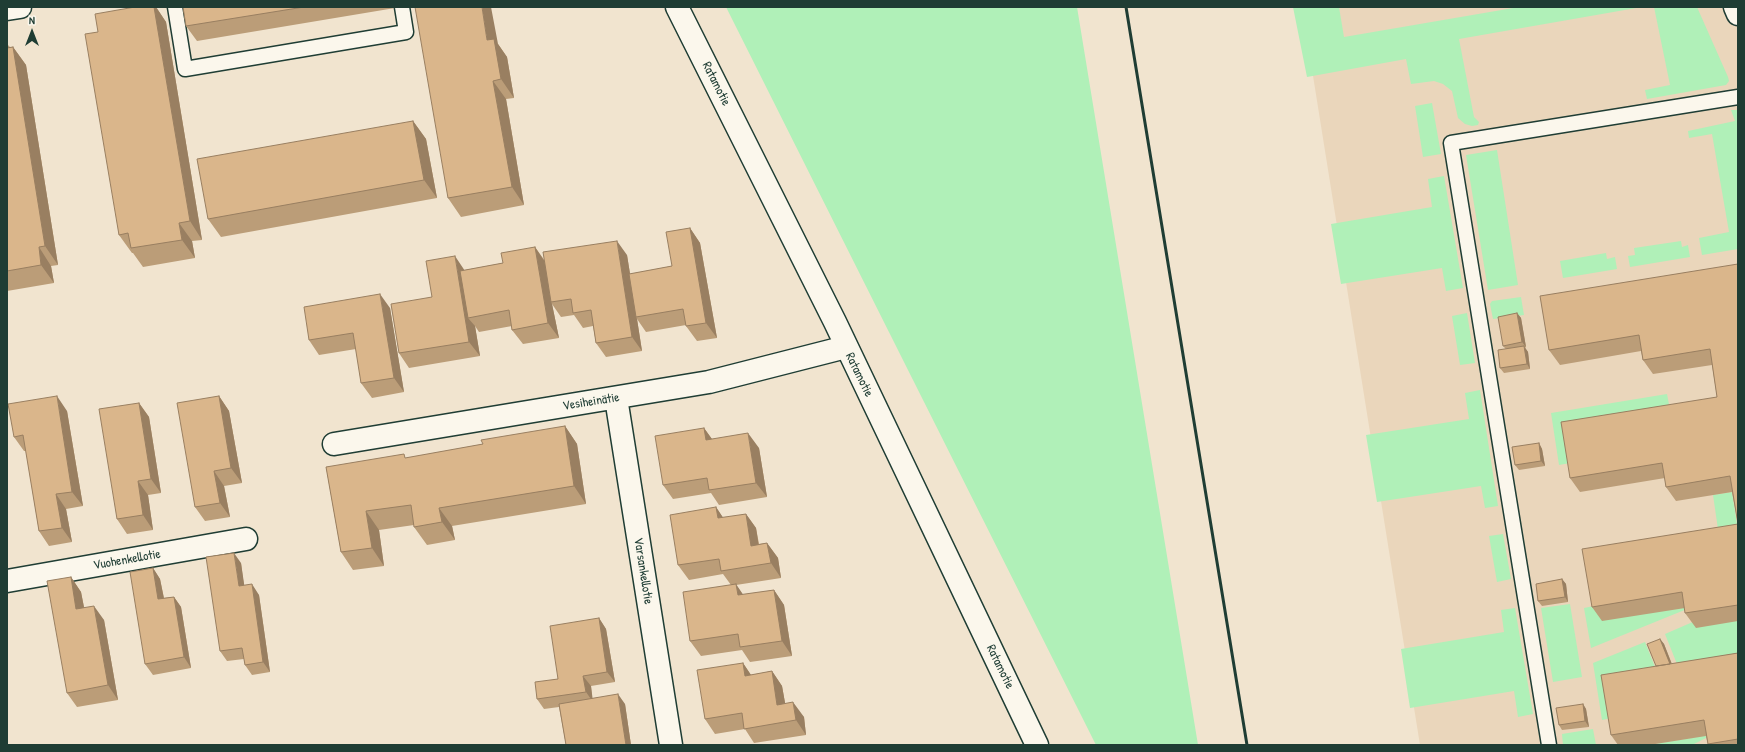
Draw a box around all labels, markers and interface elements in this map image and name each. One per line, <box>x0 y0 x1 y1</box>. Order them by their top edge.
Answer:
north arrow <box>12 12 52 52</box>
text: N <box>29 13 35 27</box>
street label: Ratamotie <box>698 59 734 109</box>
street label: Ratamotie <box>842 350 876 400</box>
street label: Vesiheinätie <box>561 390 621 414</box>
street label: Varsankellotie <box>630 537 656 605</box>
street label: Vuohenkellotie <box>92 546 162 574</box>
street label: Ratamotie <box>983 642 1017 692</box>

